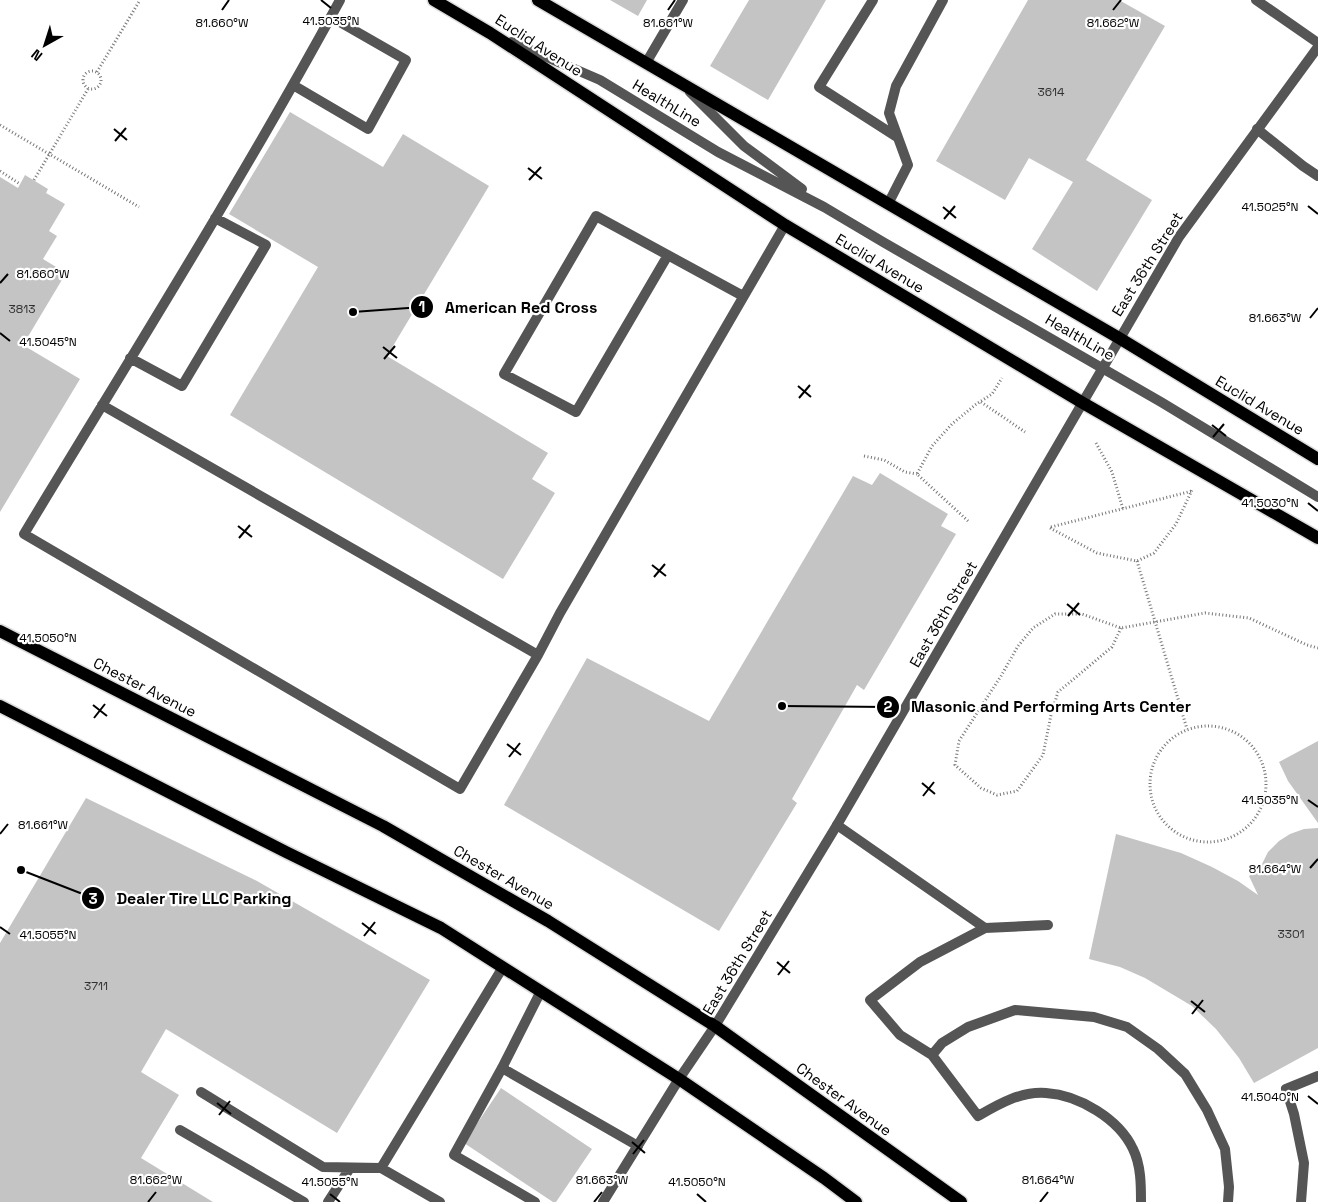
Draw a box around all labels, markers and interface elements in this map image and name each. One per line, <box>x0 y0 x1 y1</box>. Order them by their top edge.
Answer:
street label: Euclid Avenue <box>492 10 586 80</box>
text: 41.5035°N <box>302 13 360 29</box>
text: 81.660°W <box>196 15 249 31</box>
text: 81.661°W <box>643 15 694 31</box>
text: 81.662°W <box>1087 15 1140 31</box>
north arrow <box>20 20 70 70</box>
text: N <box>28 45 46 65</box>
street label: HealthLine <box>629 75 705 131</box>
house number: 3614 <box>1037 84 1065 100</box>
text: 41.5025°N <box>1241 199 1299 215</box>
street label: East 36th Street <box>1107 208 1187 320</box>
street label: Euclid Avenue <box>832 229 928 297</box>
text: 81.660°W <box>17 266 70 282</box>
callout: American Red Cross <box>410 292 607 323</box>
text: 1 <box>419 297 425 316</box>
text: American Red Cross <box>445 297 597 318</box>
house number: 3813 <box>9 301 36 317</box>
street label: HealthLine <box>1042 310 1118 365</box>
text: 81.663°W <box>1249 310 1302 326</box>
text: 41.5045°N <box>19 334 77 350</box>
street label: Euclid Avenue <box>1212 371 1308 439</box>
text: 41.5030°N <box>1241 495 1299 511</box>
street label: East 36th Street <box>905 557 981 671</box>
text: 41.5050°N <box>19 630 77 646</box>
street label: Chester Avenue <box>90 653 200 721</box>
callout: Masonic and Performing Arts Center <box>876 691 1201 722</box>
text: Masonic and Performing Arts Center <box>911 696 1191 717</box>
text: 2 <box>884 697 893 716</box>
text: 41.5035°N <box>1241 792 1299 808</box>
text: 81.661°W <box>18 817 69 833</box>
street label: Chester Avenue <box>450 840 558 914</box>
text: 81.664°W <box>1249 861 1302 877</box>
callout: Dealer Tire LLC Parking <box>81 883 302 914</box>
text: Dealer Tire LLC Parking <box>116 888 292 909</box>
text: 3 <box>88 889 98 908</box>
street label: East 36th Street <box>698 906 776 1018</box>
house number: 3301 <box>1277 926 1305 942</box>
text: 41.5055°N <box>19 927 77 943</box>
house number: 3711 <box>84 978 108 994</box>
street label: Chester Avenue <box>793 1058 895 1140</box>
text: 41.5040°N <box>1241 1089 1299 1105</box>
text: 81.662°W <box>130 1172 183 1188</box>
text: 81.663°W <box>576 1172 629 1188</box>
text: 81.664°W <box>1022 1172 1075 1188</box>
text: 41.5055°N <box>301 1174 359 1190</box>
text: 41.5050°N <box>668 1174 726 1190</box>

